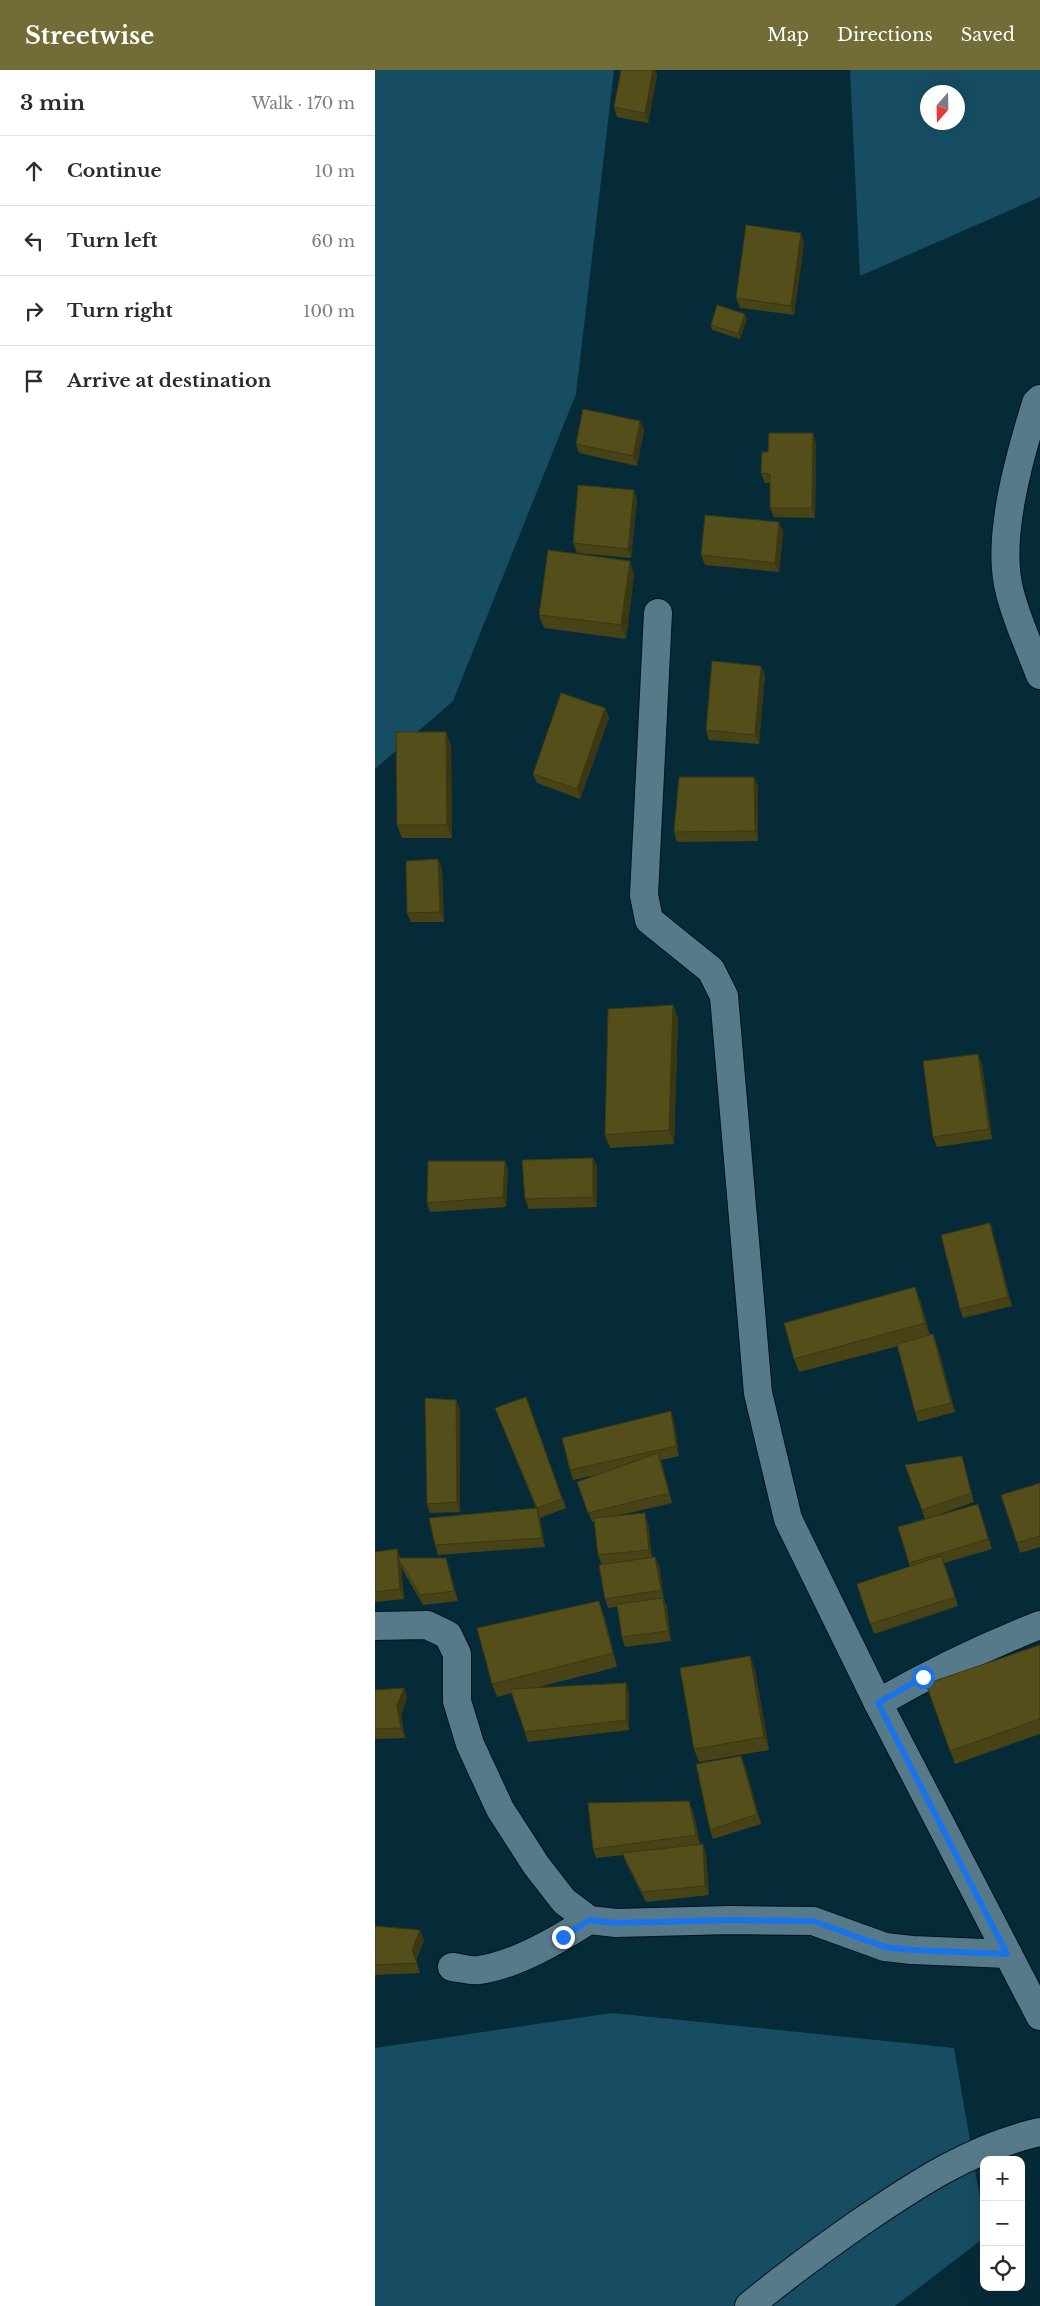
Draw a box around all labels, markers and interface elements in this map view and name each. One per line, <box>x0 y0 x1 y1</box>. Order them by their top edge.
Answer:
text: Streetwise <box>25 21 154 50</box>
text: Map <box>767 24 809 46</box>
text: Directions <box>837 24 933 46</box>
text: Saved <box>961 24 1015 46</box>
north arrow <box>920 85 965 130</box>
text: 3 min <box>20 90 85 116</box>
text: Walk · 170 m <box>252 93 355 113</box>
icon: ahead <box>20 157 48 185</box>
text: Continue <box>67 159 162 182</box>
text: 10 m <box>315 161 355 181</box>
icon: left <box>20 227 48 255</box>
text: Turn left <box>67 229 158 252</box>
text: 60 m <box>312 231 355 251</box>
icon: right <box>20 297 48 325</box>
text: Turn right <box>67 299 173 322</box>
text: 100 m <box>303 301 355 321</box>
icon: arrive <box>20 367 48 395</box>
text: Arrive at destination <box>67 369 271 392</box>
route start <box>912 1666 935 1689</box>
route end <box>552 1926 575 1949</box>
map controls <box>980 2156 1025 2291</box>
button: + <box>980 2156 1025 2201</box>
button: − <box>980 2201 1025 2246</box>
button: locate <box>980 2246 1025 2291</box>

